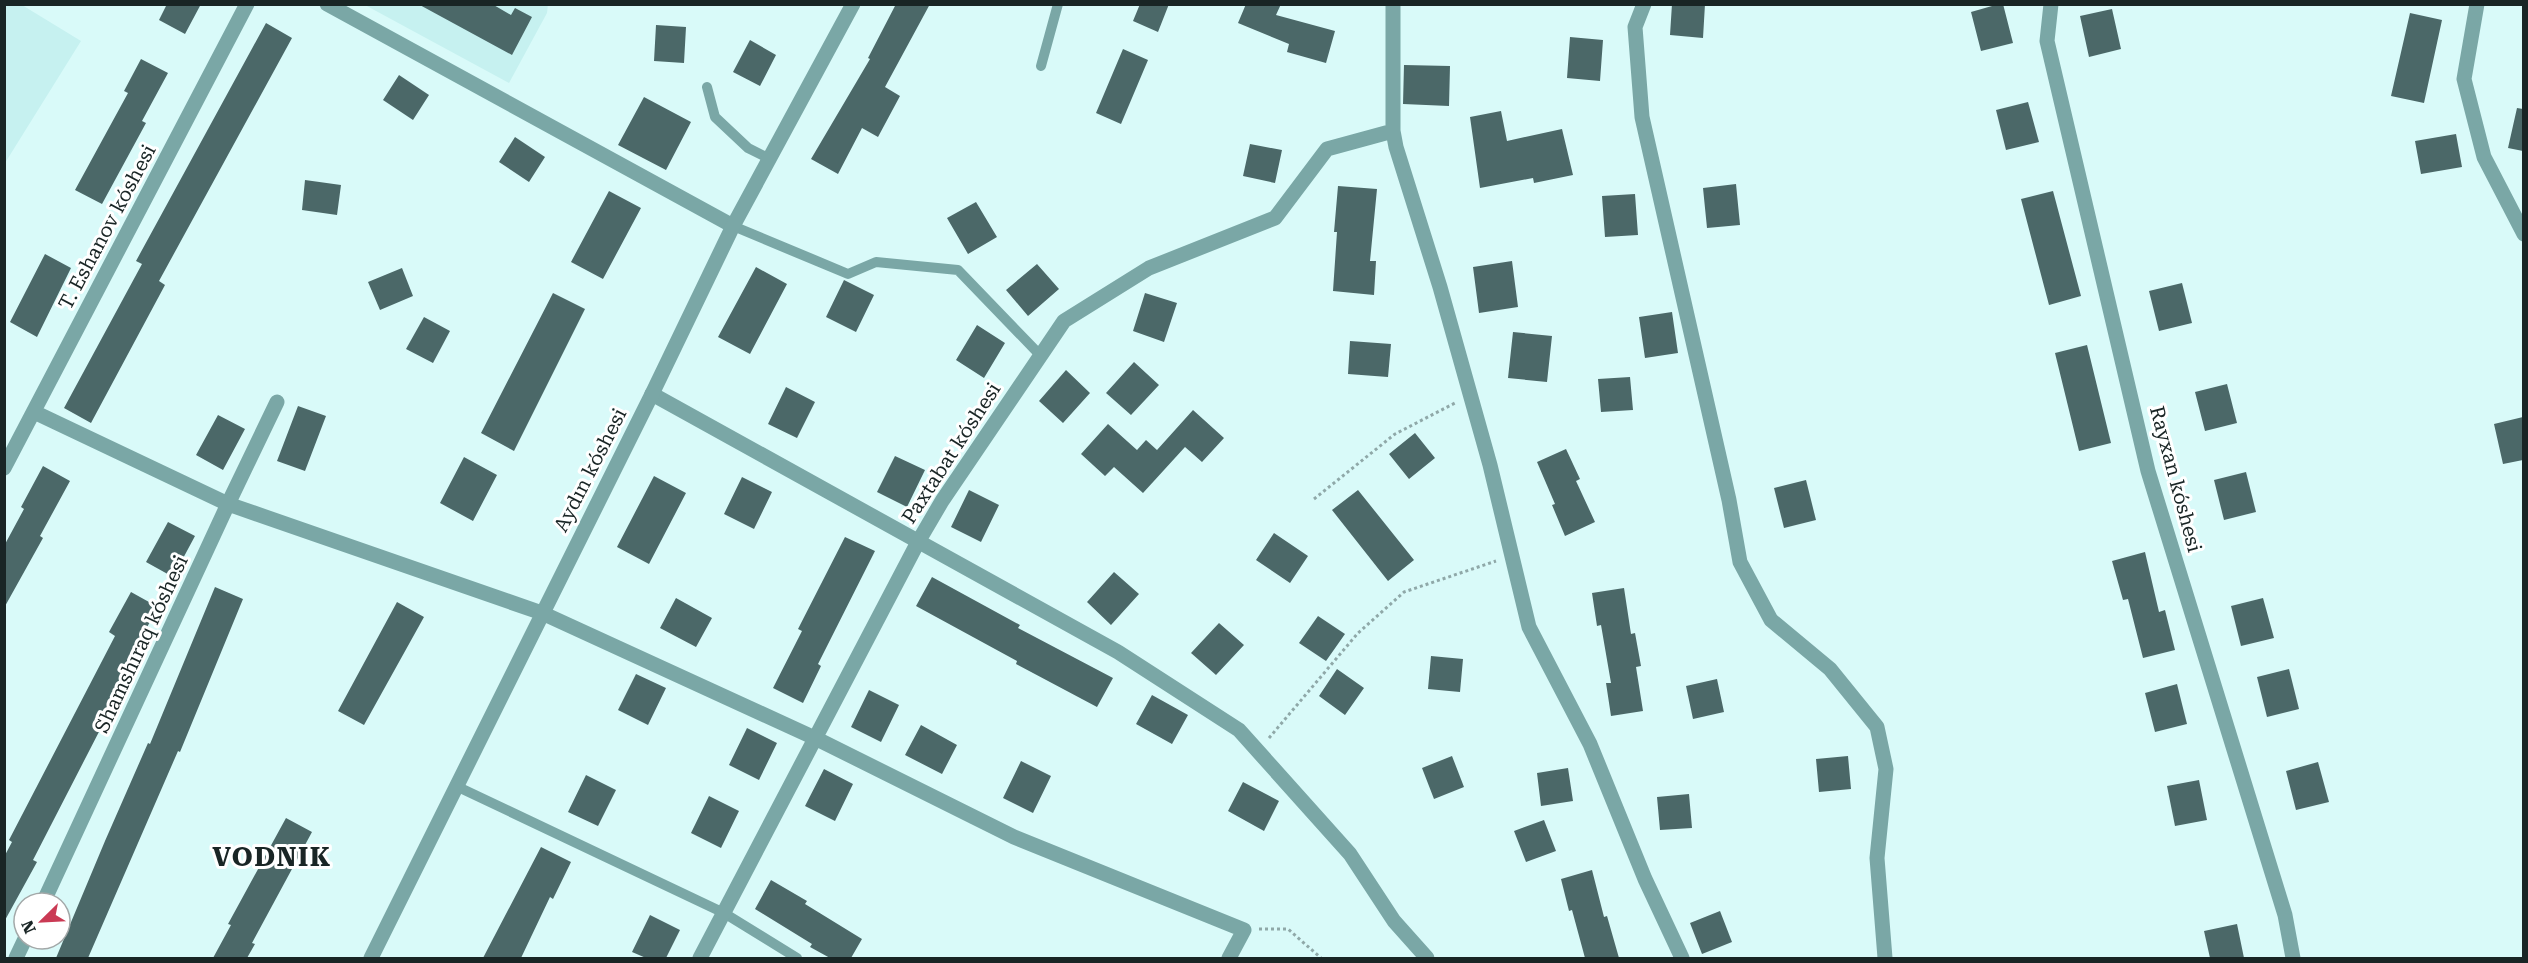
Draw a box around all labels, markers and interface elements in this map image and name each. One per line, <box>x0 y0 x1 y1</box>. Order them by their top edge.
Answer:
street label: T. Eshanov kóshesi <box>53 140 161 314</box>
street label: Paxtabat kóshesi <box>896 378 1006 528</box>
street label: Rayxan kóshesi <box>2145 403 2207 555</box>
street label: Aydın kóshesi <box>549 404 631 536</box>
street label: Shamshıraq kóshesi <box>89 551 193 737</box>
district label: VODNIK <box>212 842 332 872</box>
north arrow <box>12 891 72 951</box>
text: N <box>18 917 40 936</box>

